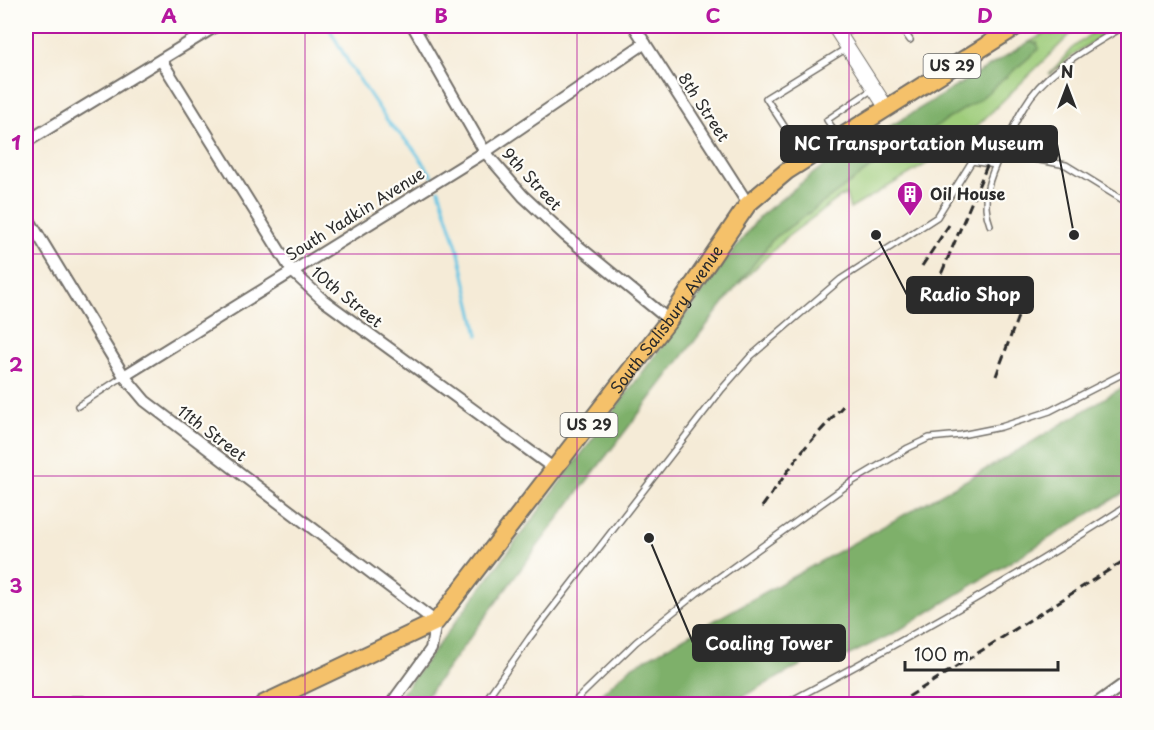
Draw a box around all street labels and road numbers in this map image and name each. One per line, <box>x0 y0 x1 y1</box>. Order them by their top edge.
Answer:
road number: US 29 <box>924 54 980 78</box>
street label: 8th Street <box>673 67 737 146</box>
street label: 9th Street <box>497 142 568 215</box>
street label: South Yadkin Avenue <box>280 160 429 266</box>
street label: South Salisbury Avenue <box>604 239 728 398</box>
street label: 10th Street <box>307 260 389 333</box>
street label: 11th Street <box>173 398 253 467</box>
road number: US 29 <box>560 413 618 437</box>

